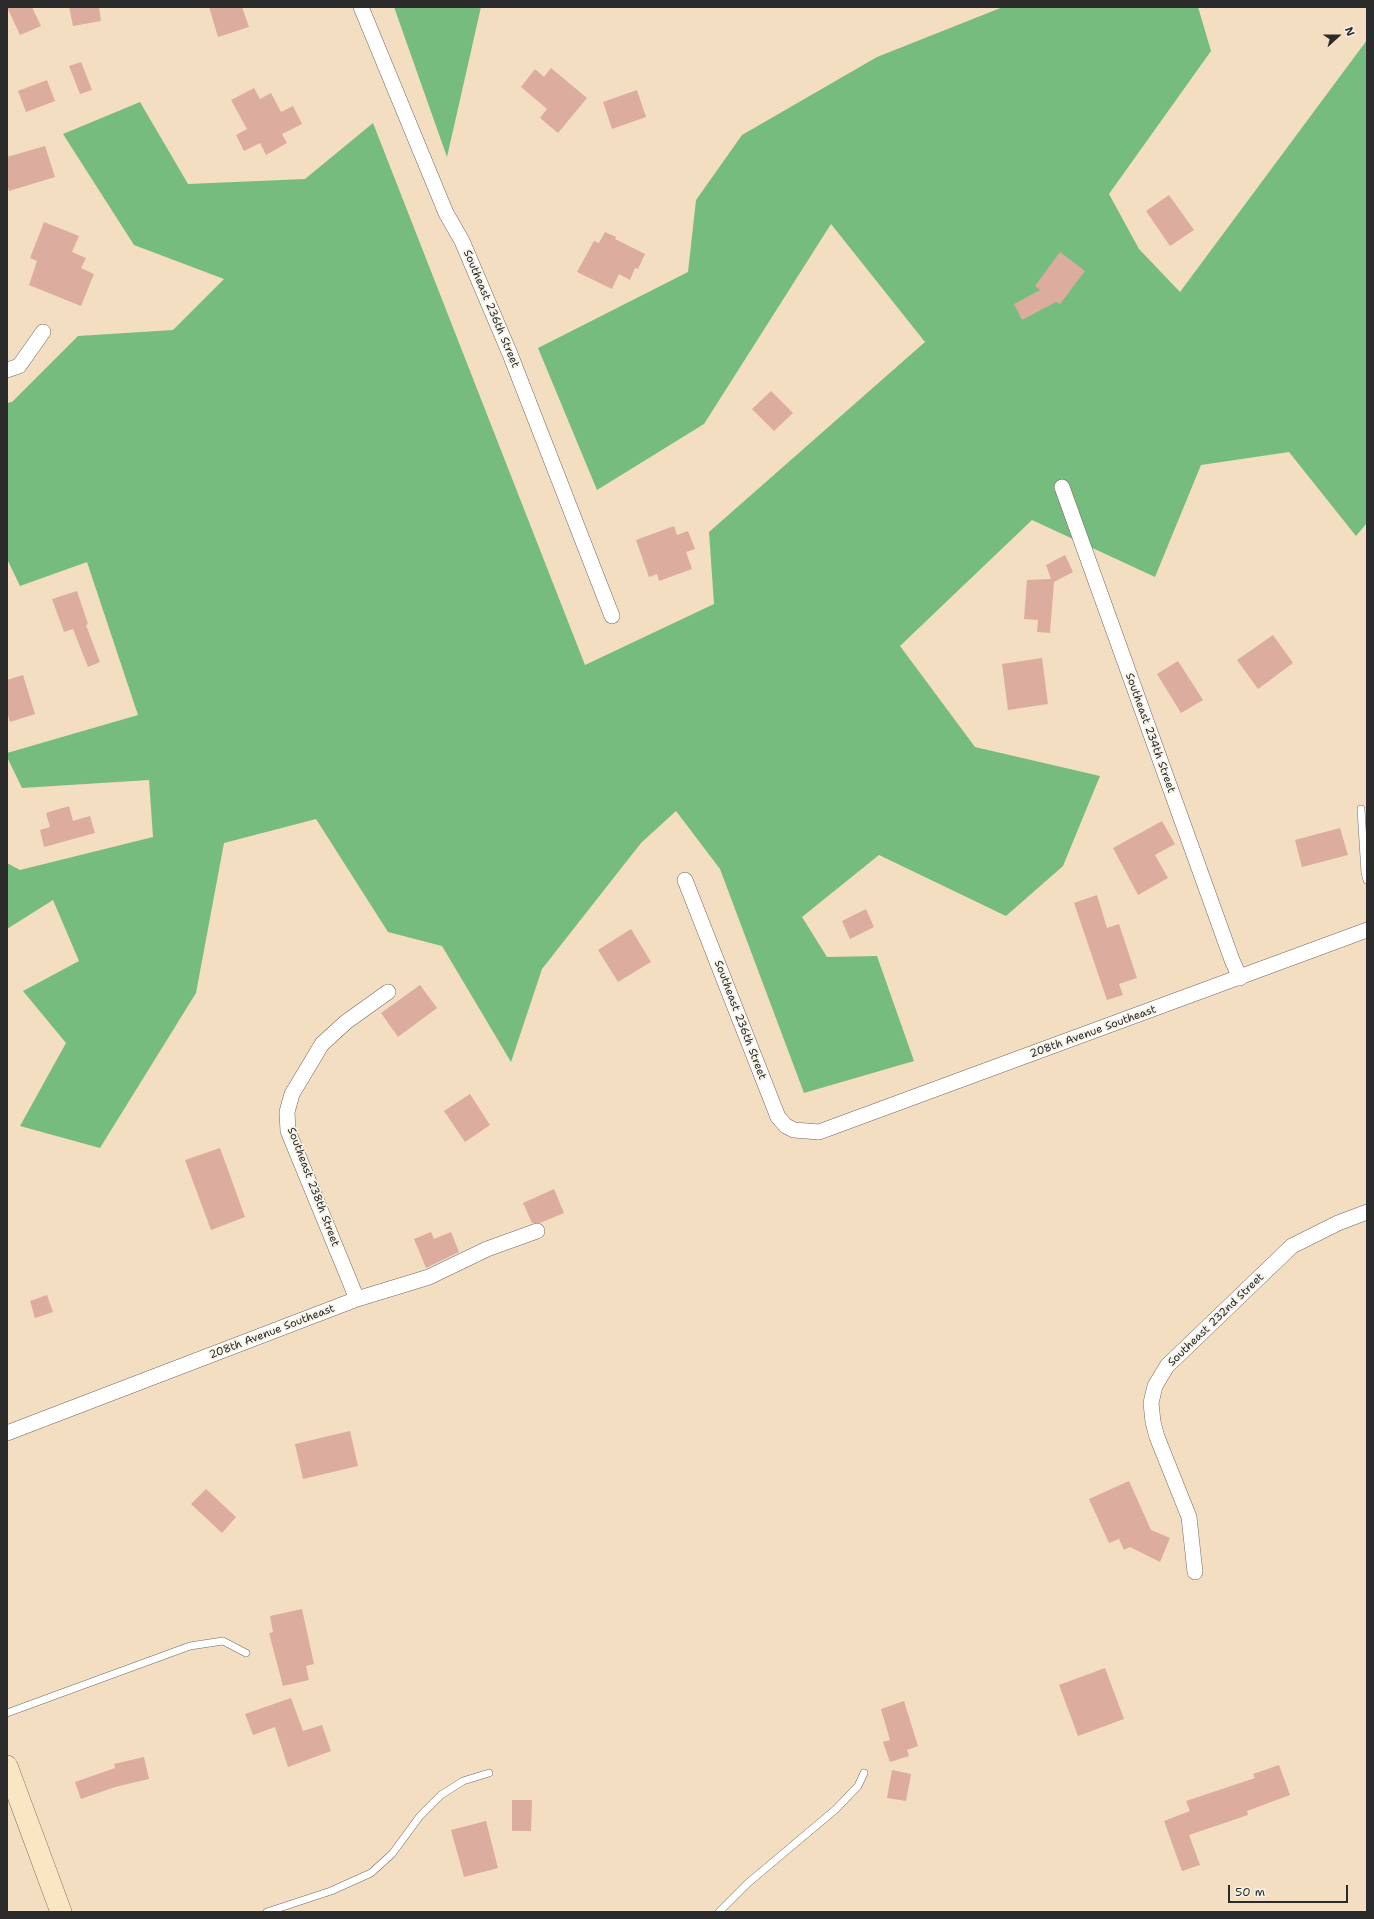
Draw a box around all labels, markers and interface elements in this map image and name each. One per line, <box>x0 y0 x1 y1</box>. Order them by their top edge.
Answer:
north arrow <box>1318 16 1358 56</box>
text: N <box>1341 25 1358 38</box>
street label: Southeast 236th Street <box>460 248 522 370</box>
street label: Southeast 234th Street <box>1122 671 1178 795</box>
street label: Southeast 236th Street <box>711 959 769 1081</box>
street label: 208th Avenue Southeast <box>1028 1003 1158 1061</box>
street label: Southeast 238th Street <box>284 1126 342 1248</box>
street label: Southeast 232nd Street <box>1165 1271 1267 1369</box>
street label: 208th Avenue Southeast <box>207 1302 337 1362</box>
scale bar <box>1230 1877 1350 1903</box>
text: 50 m <box>1235 1884 1265 1900</box>

